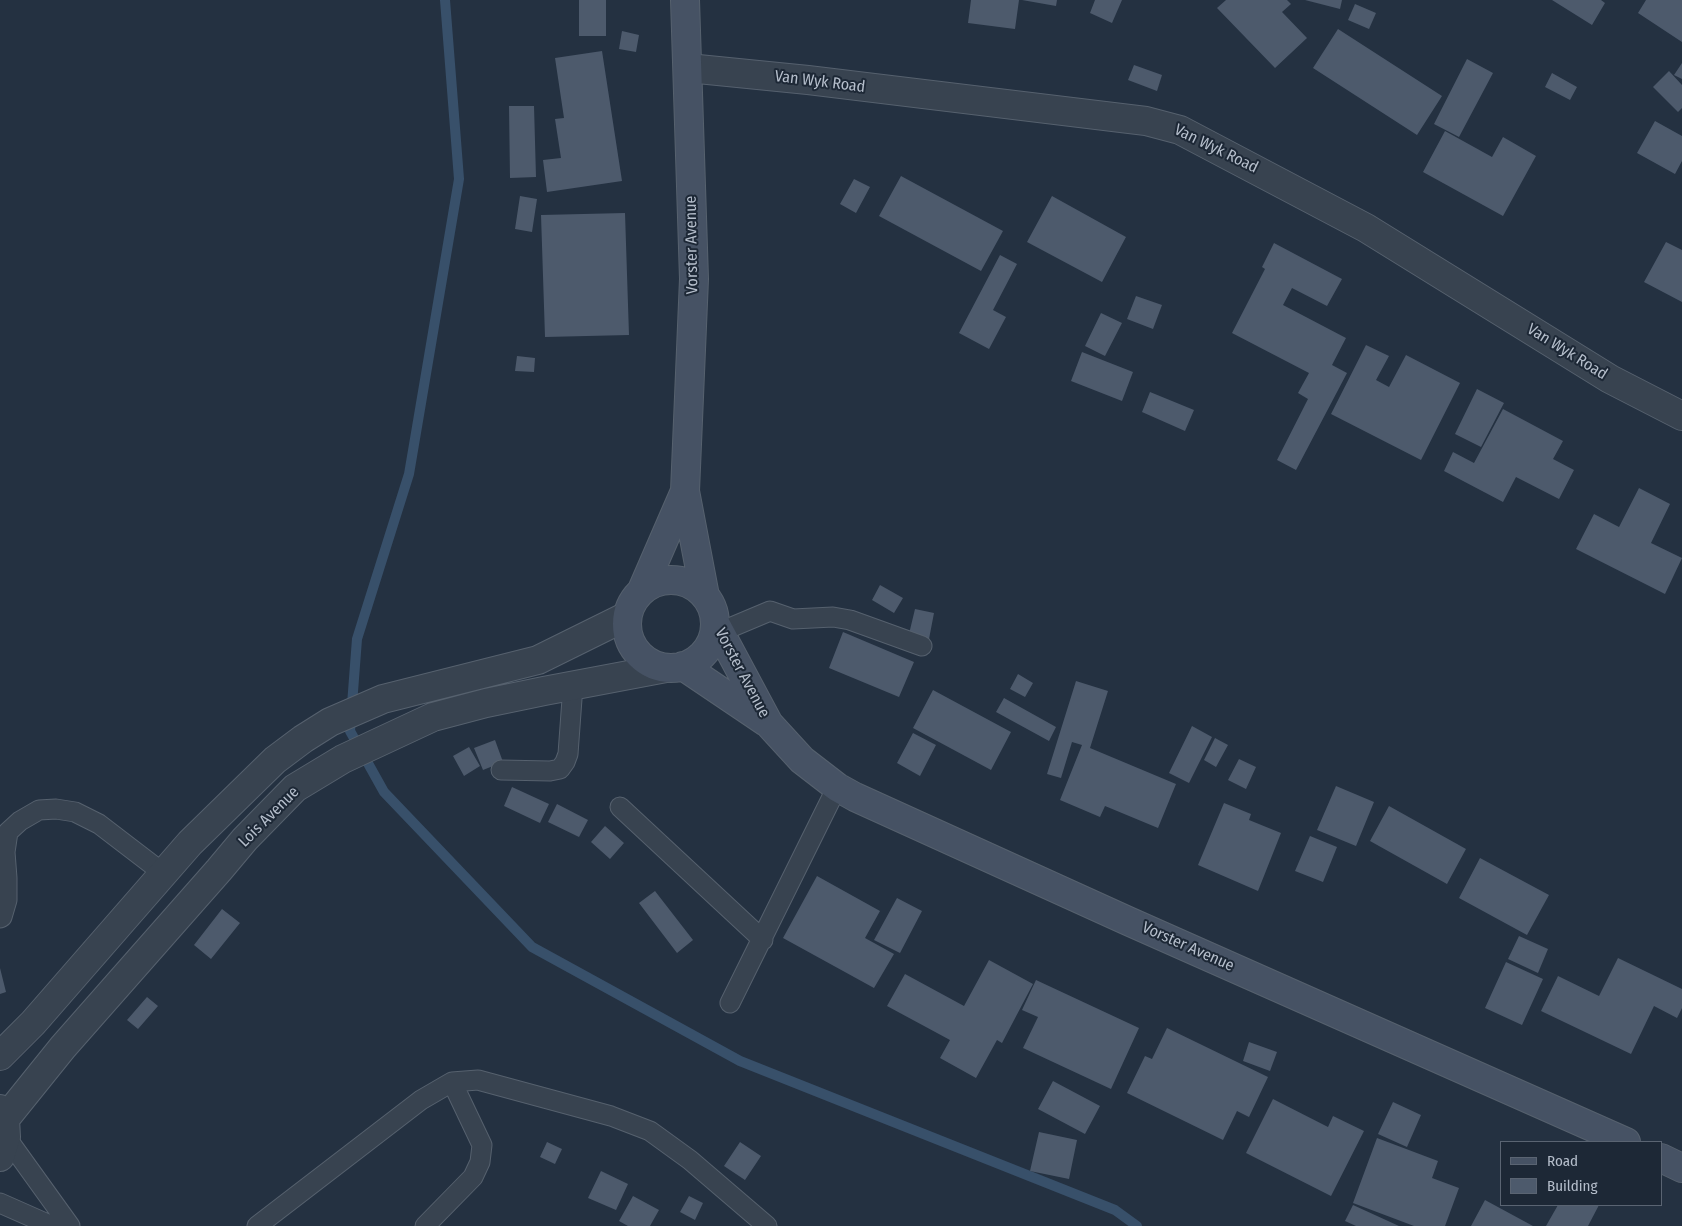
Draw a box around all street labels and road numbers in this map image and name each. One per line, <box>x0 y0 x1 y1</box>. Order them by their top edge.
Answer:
street label: Van Wyk Road <box>774 67 866 97</box>
street label: Van Wyk Road <box>1171 120 1261 178</box>
street label: Vorster Avenue <box>682 196 702 294</box>
street label: Van Wyk Road <box>1523 320 1611 384</box>
street label: Vorster Avenue <box>710 625 774 721</box>
street label: Lois Avenue <box>235 783 303 851</box>
street label: Vorster Avenue <box>1139 918 1237 976</box>

